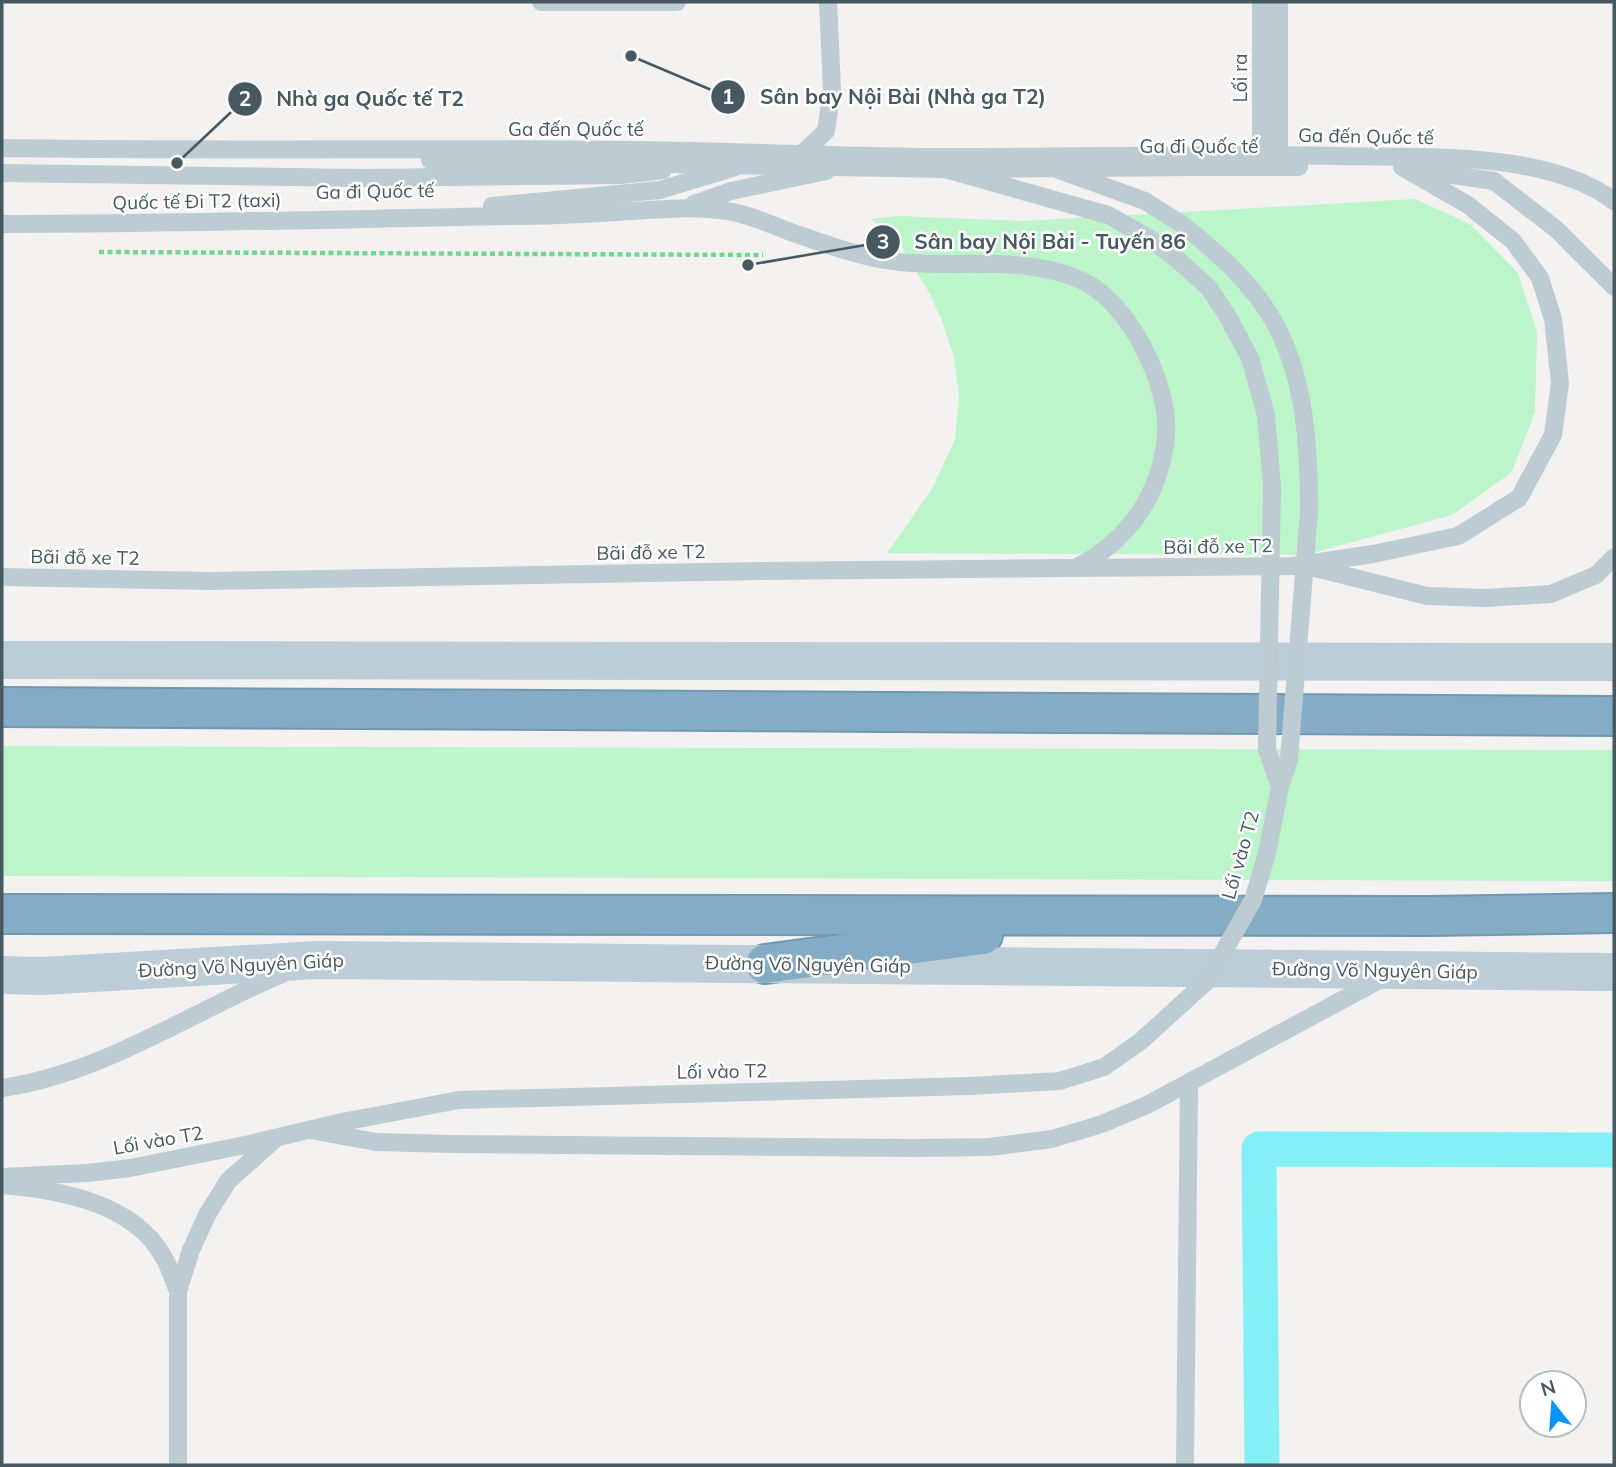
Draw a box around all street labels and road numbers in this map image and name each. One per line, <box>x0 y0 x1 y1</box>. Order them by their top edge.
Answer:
street label: Lối ra <box>1228 54 1252 102</box>
street label: Ga đến Quốc tế <box>508 117 645 141</box>
street label: Ga đến Quốc tế <box>1298 123 1435 149</box>
street label: Ga đi Quốc tế <box>1140 134 1259 158</box>
street label: Ga đi Quốc tế <box>315 178 435 204</box>
street label: Quốc tế Đi T2 (taxi) <box>112 188 282 214</box>
street label: Bãi đỗ xe T2 <box>1163 533 1273 559</box>
street label: Bãi đỗ xe T2 <box>596 539 706 565</box>
street label: Bãi đỗ xe T2 <box>30 544 140 570</box>
street label: Lối vào T2 <box>1216 808 1264 902</box>
street label: Đường Võ Nguyên Giáp <box>138 948 344 982</box>
street label: Đường Võ Nguyên Giáp <box>705 950 911 978</box>
street label: Đường Võ Nguyên Giáp <box>1272 956 1478 984</box>
street label: Lối vào T2 <box>676 1058 768 1084</box>
street label: Lối vào T2 <box>111 1120 205 1160</box>

